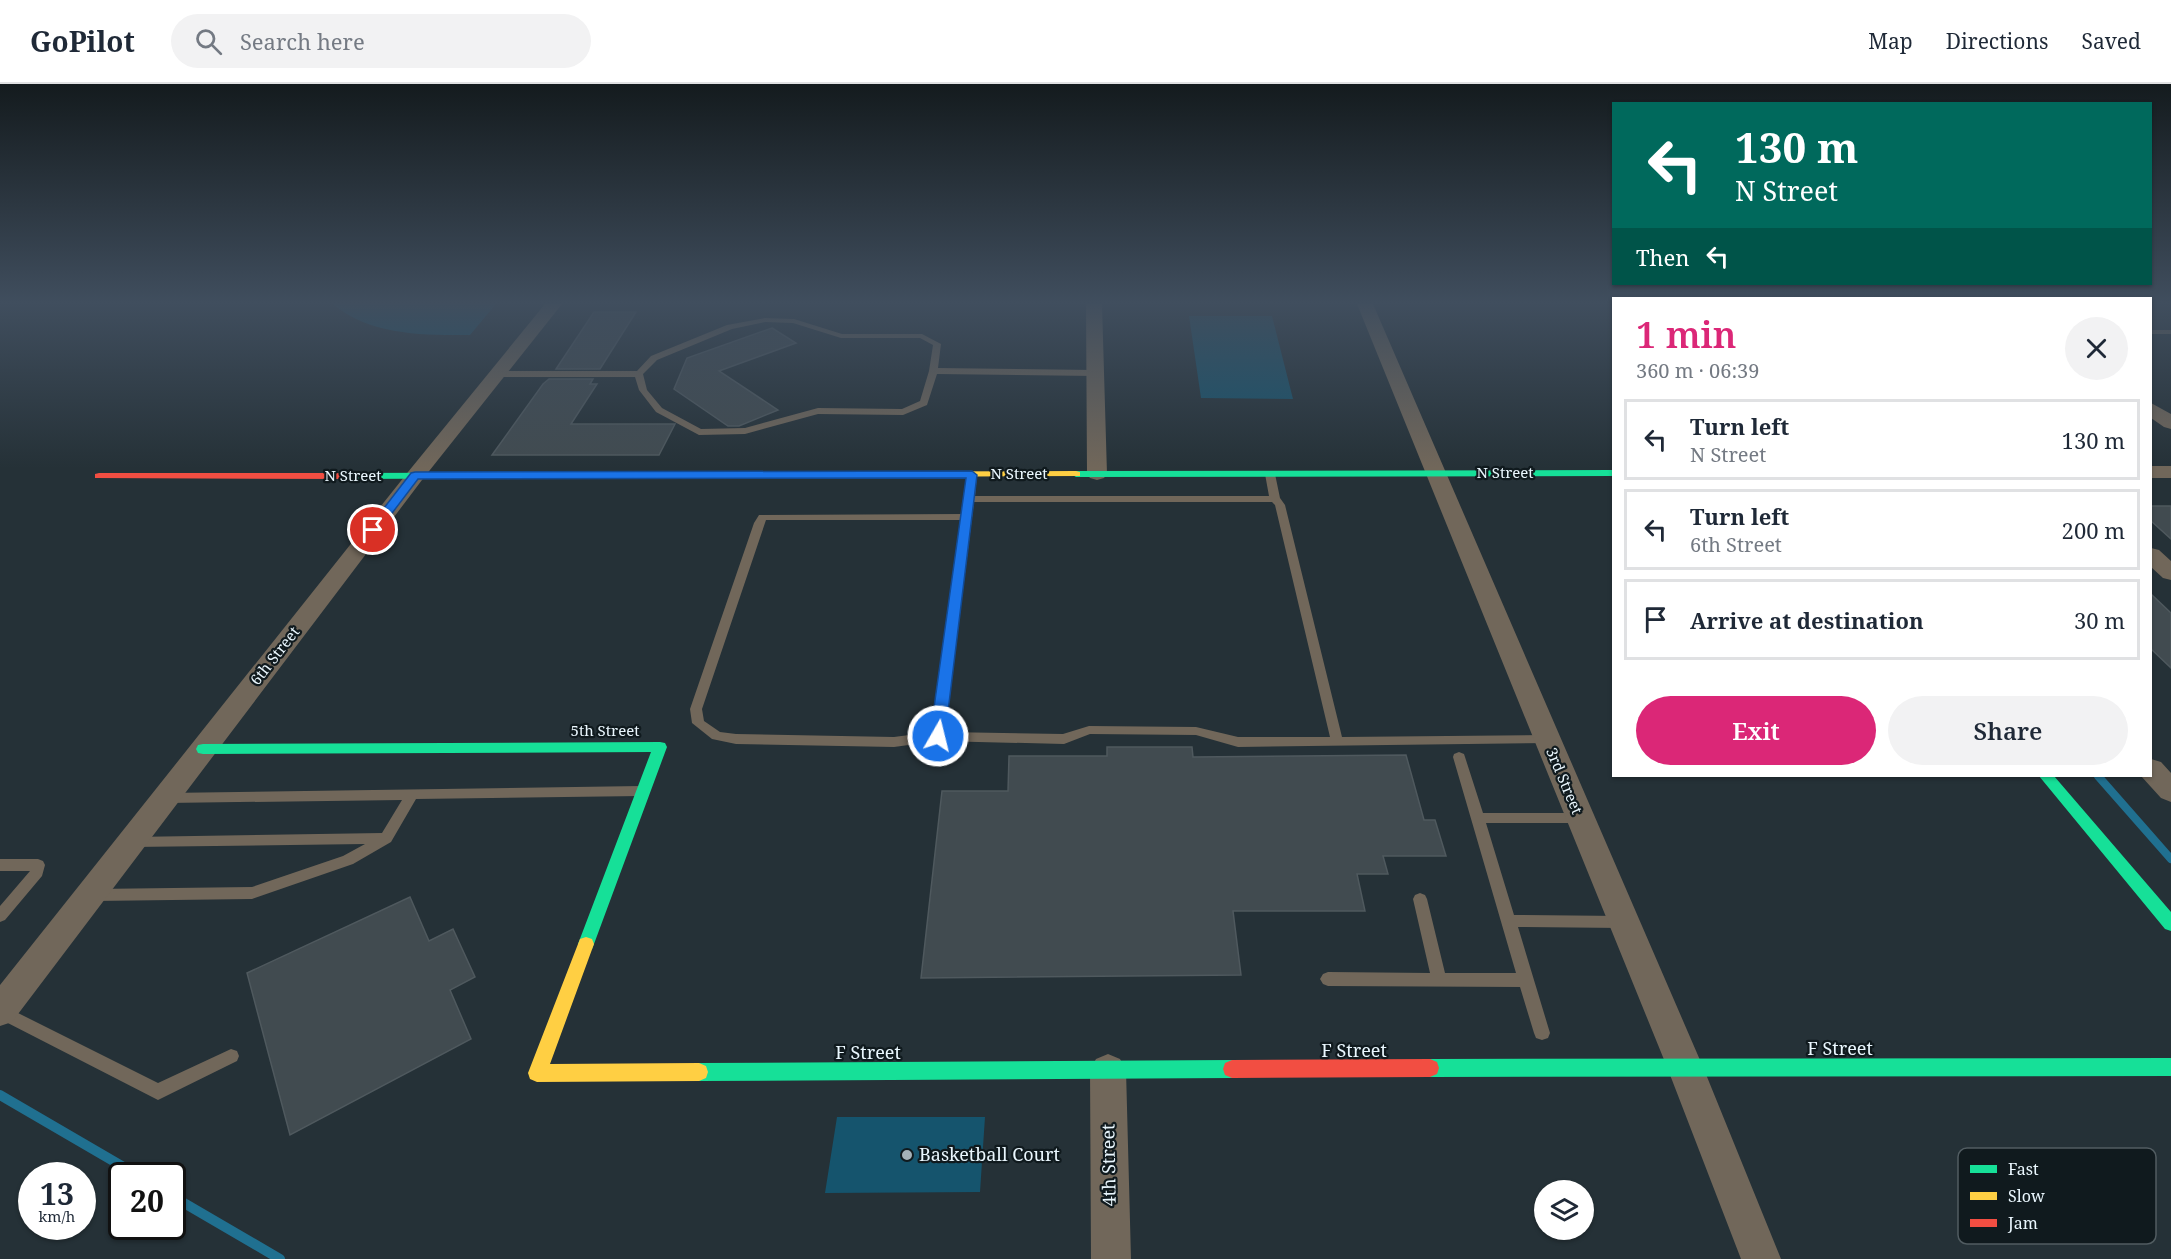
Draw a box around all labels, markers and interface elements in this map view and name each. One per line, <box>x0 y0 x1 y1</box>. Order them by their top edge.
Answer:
search box <box>171 14 591 68</box>
text: GoPilot <box>30 22 135 60</box>
icon: search <box>192 25 225 58</box>
text: Search here <box>240 26 365 56</box>
text: Map <box>1868 27 1913 55</box>
text: Directions <box>1946 27 2048 55</box>
text: Saved <box>2081 27 2141 55</box>
text: 130 m <box>1735 118 1859 175</box>
icon: left <box>1636 126 1714 204</box>
text: N Street <box>1735 172 1838 209</box>
icon: left <box>1701 240 1734 273</box>
text: Then <box>1636 242 1689 272</box>
text: 1 min <box>1636 310 1737 359</box>
button: close <box>2065 317 2128 380</box>
text: 360 m · 06:39 <box>1636 357 1759 384</box>
text: Turn left <box>1690 411 1789 441</box>
icon: left <box>1639 423 1672 456</box>
text: 130 m <box>2062 425 2125 455</box>
text: N Street <box>1690 441 1766 468</box>
street label: N Street <box>1476 462 1534 482</box>
street label: N Street <box>990 463 1048 483</box>
street label: N Street <box>324 465 382 485</box>
text: Turn left <box>1690 501 1789 531</box>
pin <box>347 504 398 555</box>
icon: arrive <box>356 513 389 546</box>
icon: left <box>1639 513 1672 546</box>
text: 200 m <box>2062 515 2125 545</box>
text: 6th Street <box>1690 531 1782 558</box>
icon: arrive <box>1639 603 1672 636</box>
text: Arrive at destination <box>1690 605 1924 635</box>
text: 30 m <box>2074 605 2125 635</box>
street label: 6th Street <box>245 622 303 689</box>
button: Exit <box>1636 696 1876 765</box>
button: Share <box>1888 696 2128 765</box>
position arrow <box>906 704 970 768</box>
street label: 5th Street <box>571 720 639 740</box>
street label: 3rd Street <box>1542 744 1588 817</box>
street label: F Street <box>1807 1036 1873 1060</box>
street label: F Street <box>1321 1038 1387 1062</box>
street label: F Street <box>835 1040 901 1064</box>
street label: 4th Street <box>1095 1123 1121 1207</box>
place label: Basketball Court <box>919 1142 1060 1166</box>
marker: Basketball Court <box>900 1148 914 1162</box>
legend <box>1958 1148 2156 1244</box>
text: Fast <box>2008 1158 2039 1180</box>
speed limit sign: 20 <box>108 1162 186 1240</box>
text: 13 <box>40 1173 74 1214</box>
map controls <box>1534 1180 1594 1240</box>
button: layers <box>1534 1180 1594 1240</box>
text: Slow <box>2008 1185 2045 1207</box>
text: km/h <box>39 1206 75 1226</box>
text: Jam <box>2007 1212 2038 1234</box>

